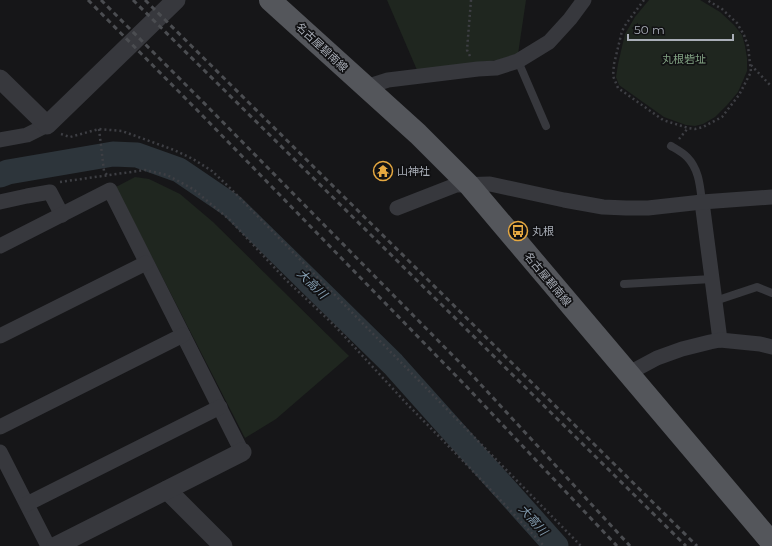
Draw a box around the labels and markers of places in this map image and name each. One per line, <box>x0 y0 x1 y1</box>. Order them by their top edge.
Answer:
temple icon: 山神社 <box>372 160 394 182</box>
place label: 山神社 <box>397 164 430 178</box>
bus stop icon: 丸根 <box>507 220 529 242</box>
place label: 丸根 <box>532 224 554 238</box>

